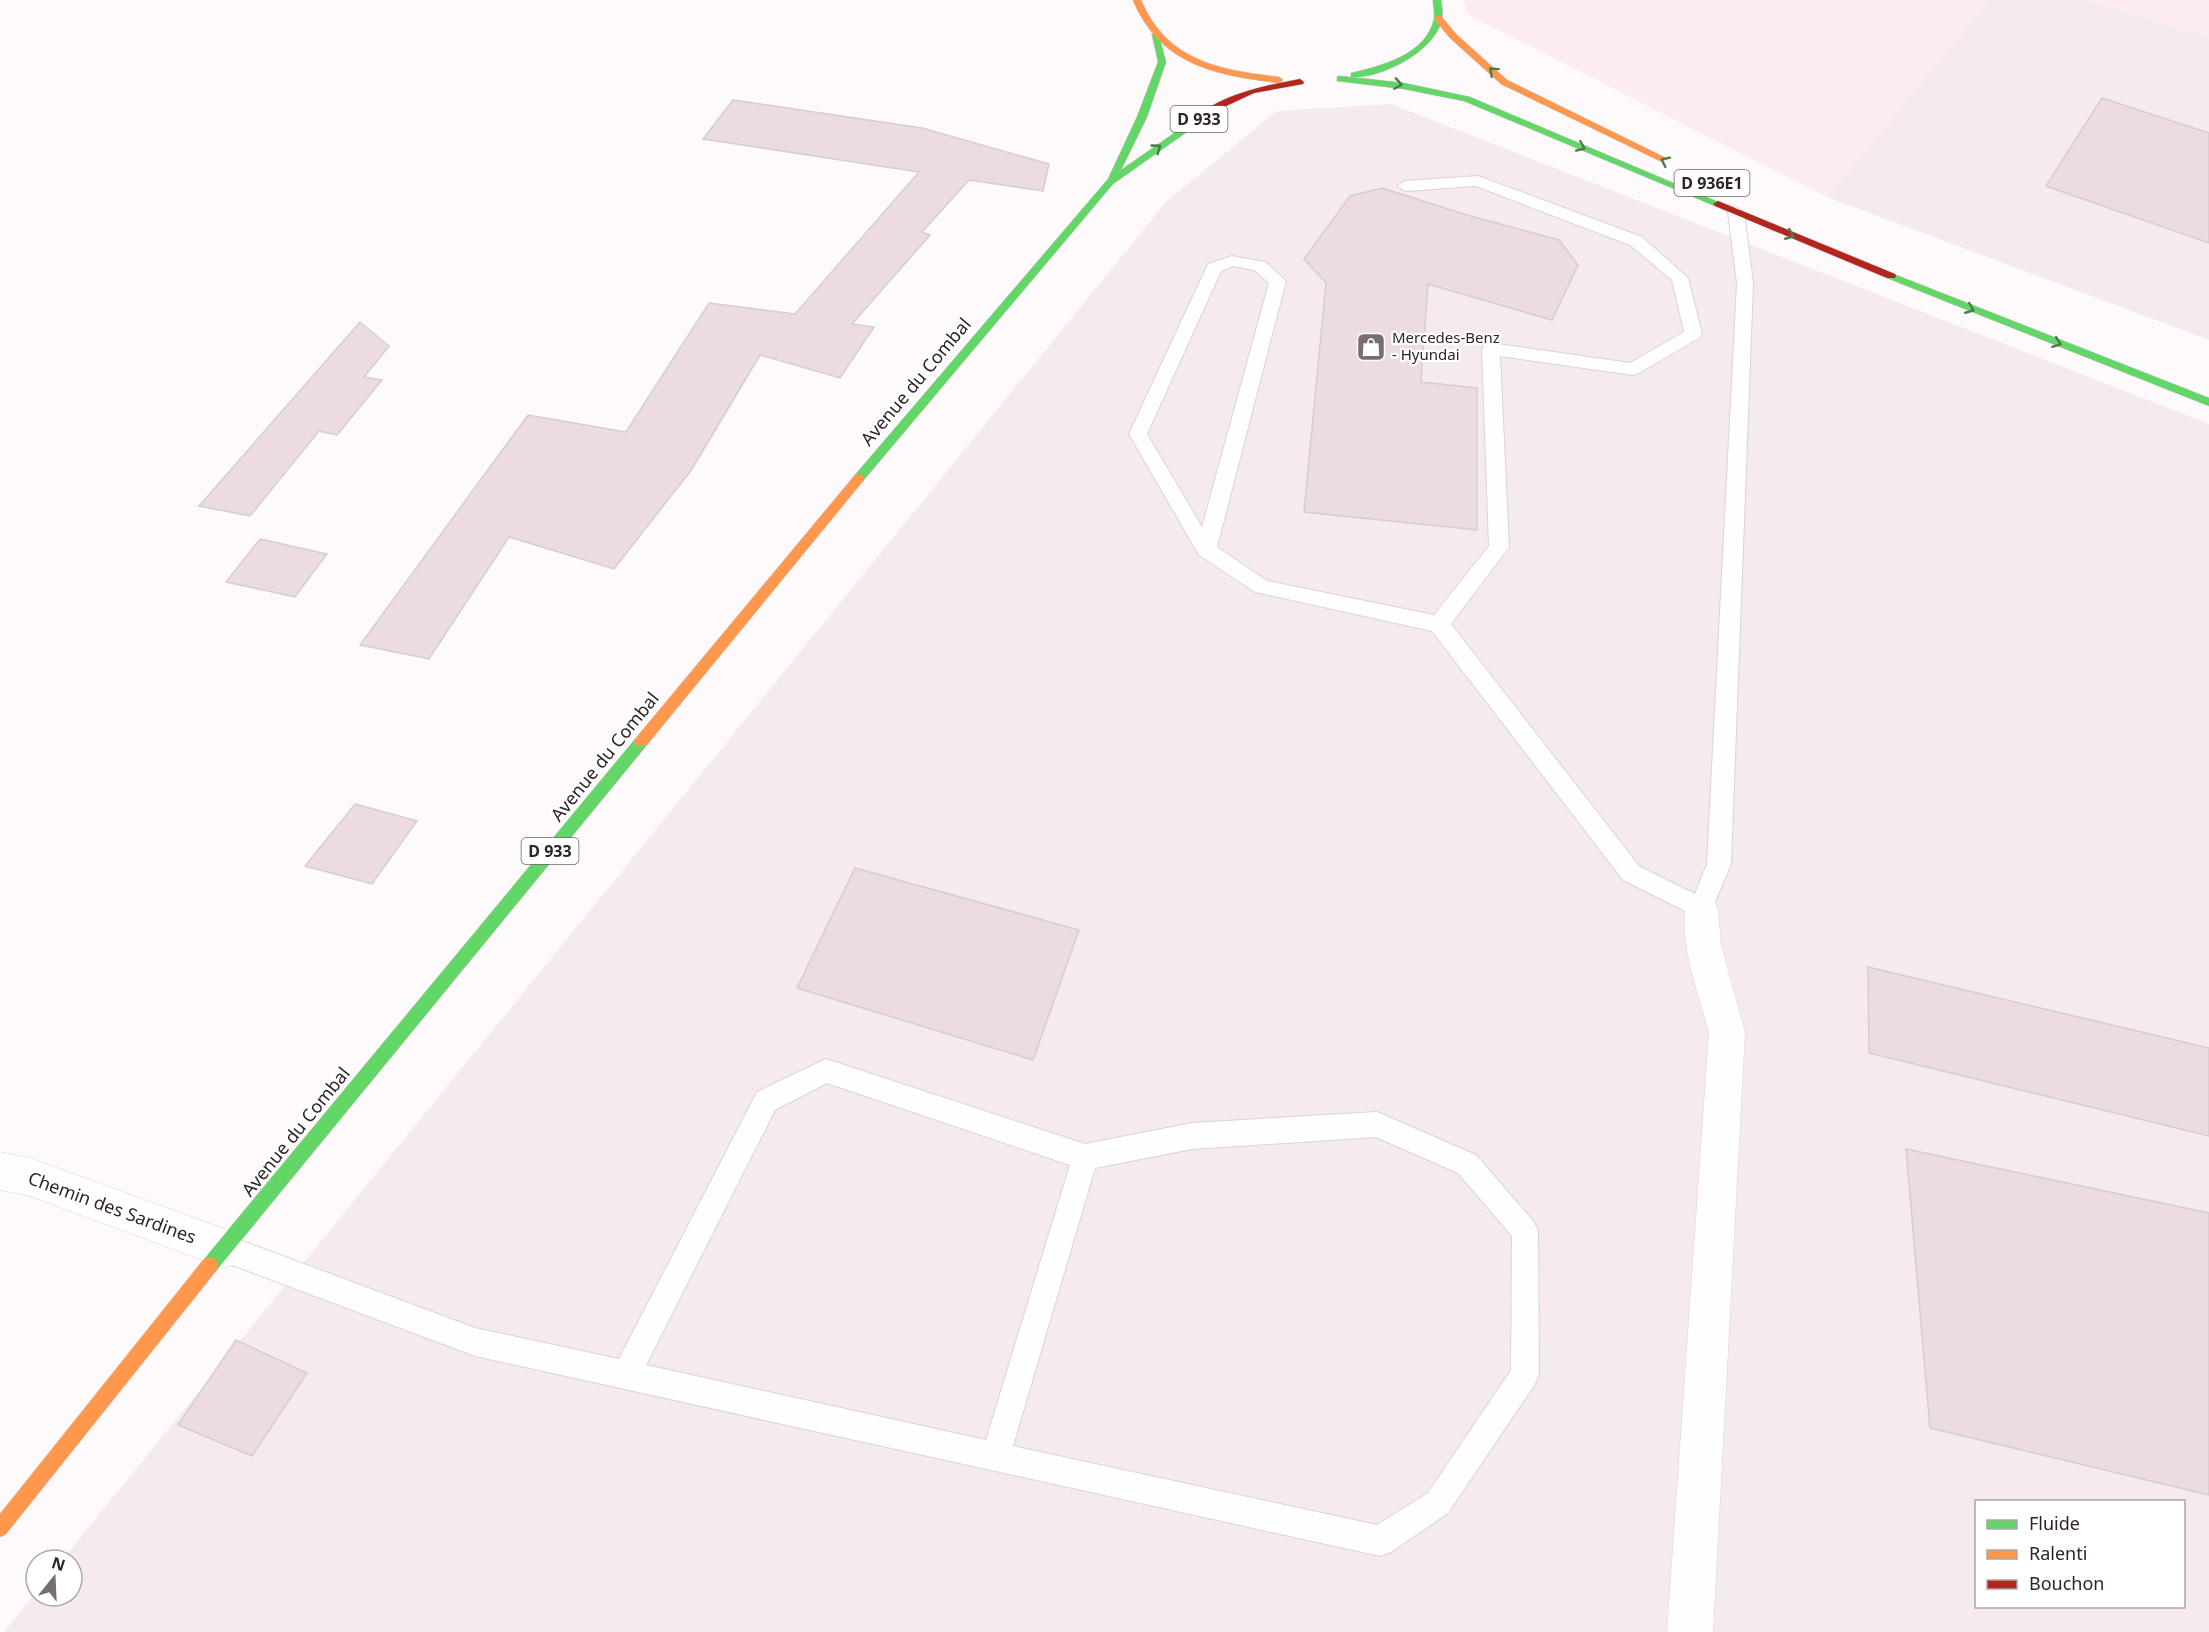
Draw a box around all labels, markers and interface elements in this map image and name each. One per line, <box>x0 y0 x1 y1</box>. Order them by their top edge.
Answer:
one-way arrow <box>1489 67 1500 78</box>
one-way arrow <box>1393 77 1403 89</box>
road number: D 933 <box>1170 106 1228 132</box>
one-way arrow <box>1575 140 1586 152</box>
one-way arrow <box>1151 144 1162 155</box>
one-way arrow <box>1661 156 1672 168</box>
road number: D 936E1 <box>1674 170 1750 196</box>
one-way arrow <box>1783 228 1794 240</box>
one-way arrow <box>1964 302 1975 314</box>
street label: Avenue du Combal <box>855 312 976 450</box>
place label: Mercedes-Benz - Hyundai <box>1392 327 1500 364</box>
shop icon: Mercedes-Benz - Hyundai <box>1355 331 1387 363</box>
one-way arrow <box>2052 336 2062 349</box>
street label: Avenue du Combal <box>545 687 664 826</box>
road number: D 933 <box>522 838 578 864</box>
street label: Avenue du Combal <box>236 1062 355 1201</box>
street label: Chemin des Sardines <box>25 1165 200 1249</box>
legend <box>1975 1500 2185 1608</box>
text: Fluide <box>2029 1511 2080 1535</box>
text: Ralenti <box>2029 1541 2087 1565</box>
north arrow <box>24 1548 84 1608</box>
text: N <box>49 1551 68 1576</box>
text: Bouchon <box>2029 1571 2105 1595</box>

